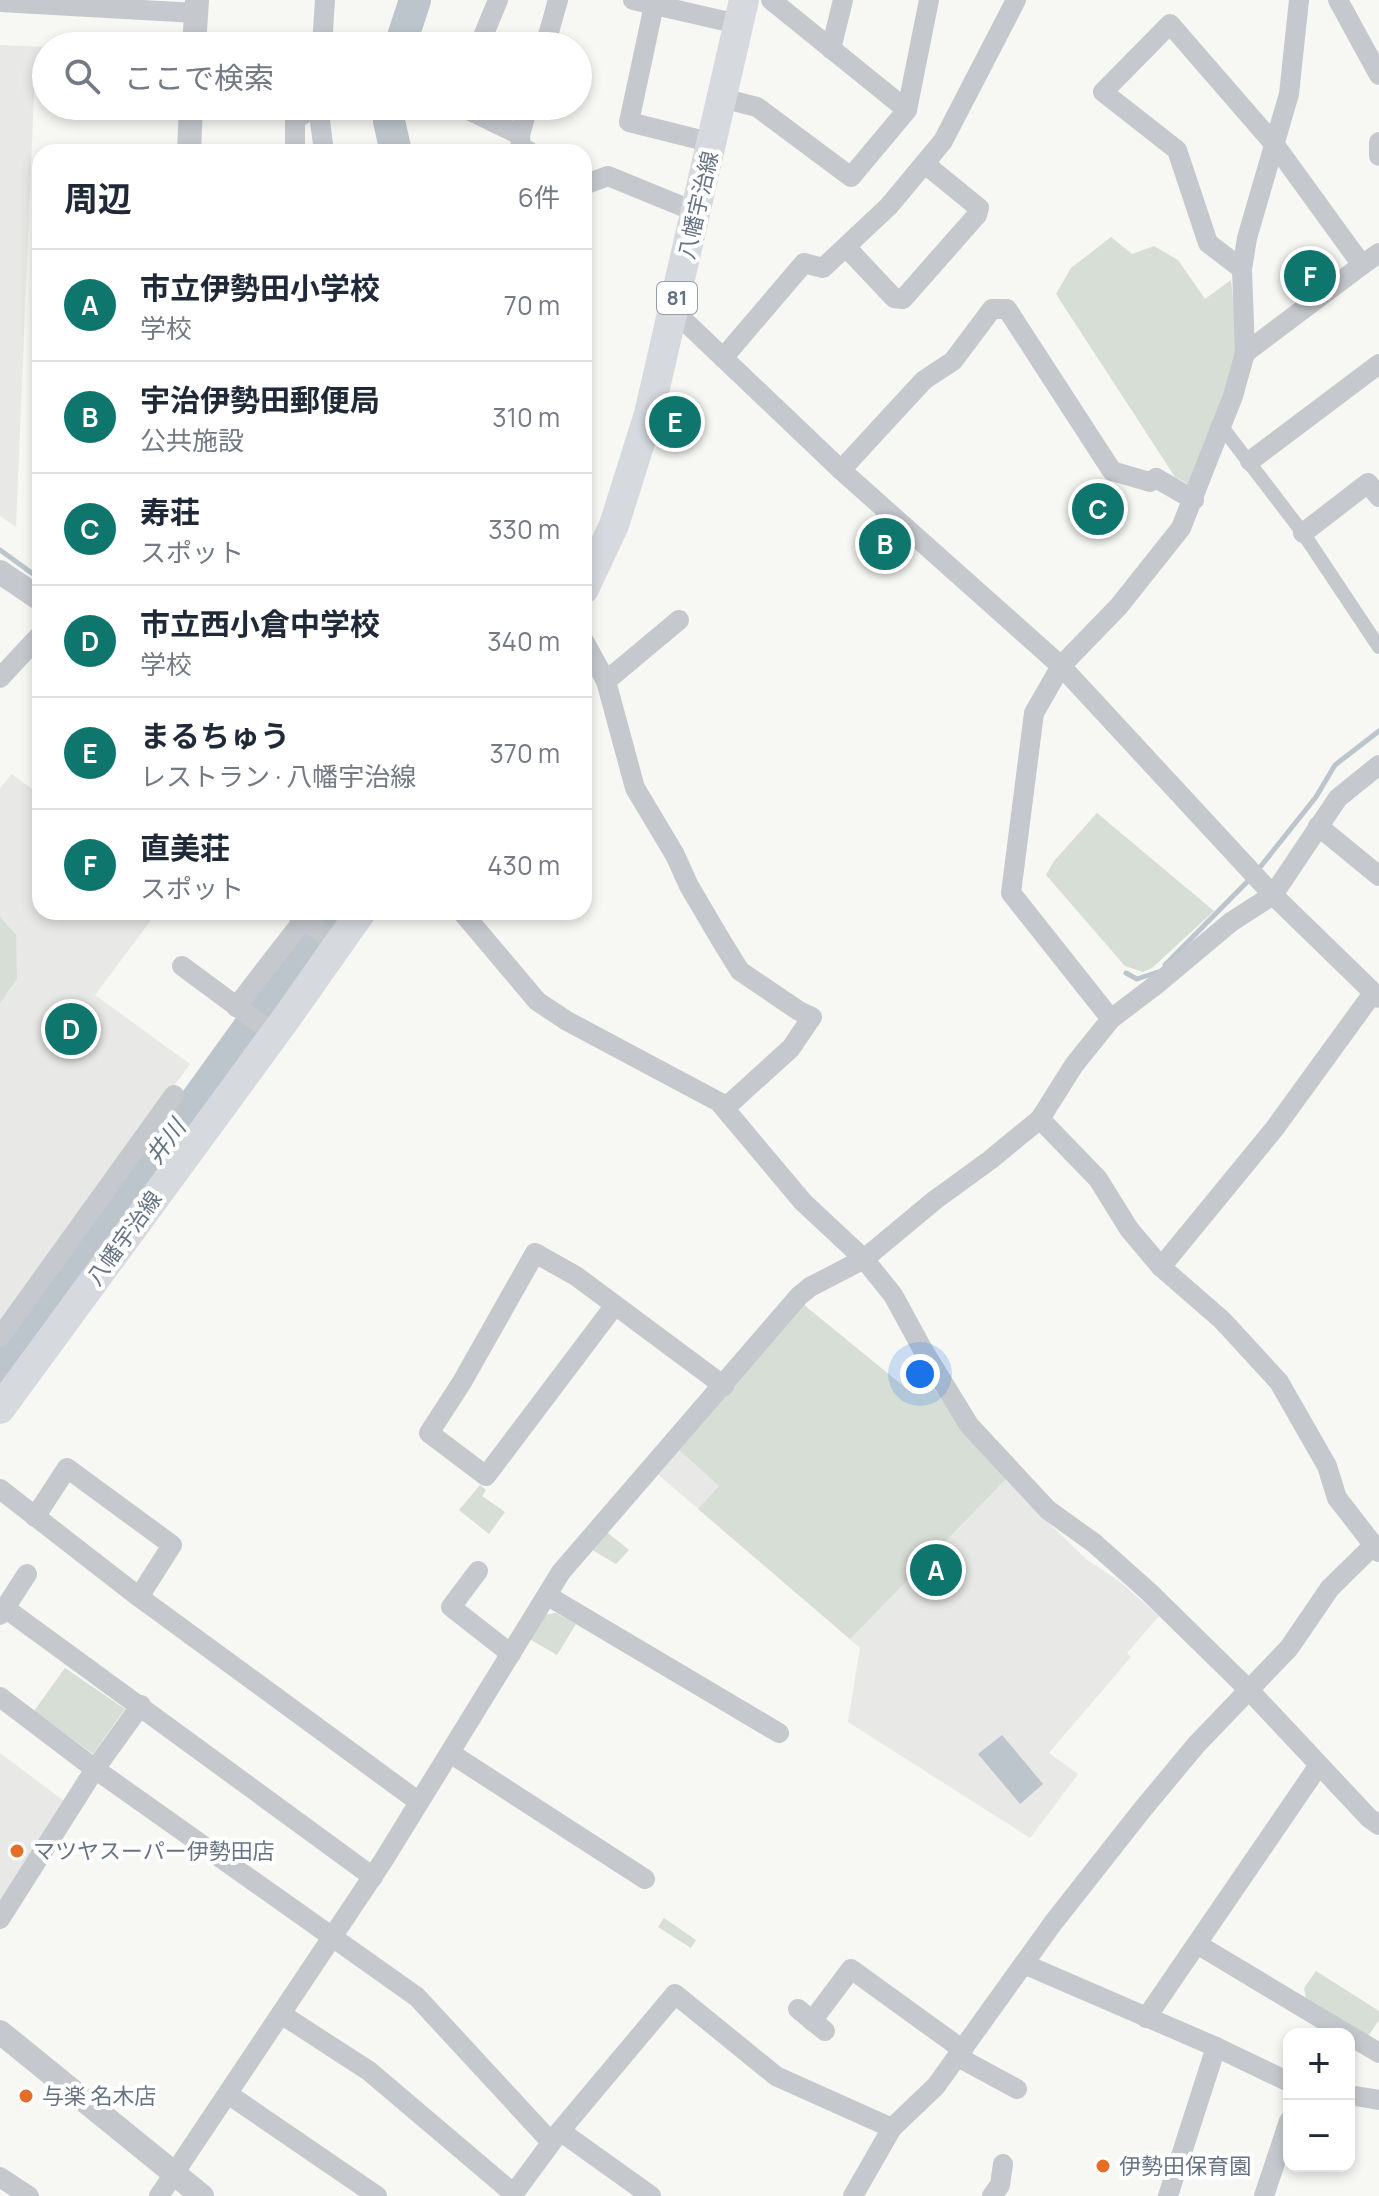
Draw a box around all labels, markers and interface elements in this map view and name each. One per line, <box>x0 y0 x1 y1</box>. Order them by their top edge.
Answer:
search box <box>32 32 592 120</box>
icon: search <box>60 54 104 98</box>
text: ここで検索 <box>124 57 274 98</box>
street label: 八幡宇治線 <box>671 148 725 262</box>
text: 周辺 <box>64 175 132 221</box>
text: 6件 <box>518 179 560 215</box>
pin: F <box>1284 246 1336 306</box>
text: 市立伊勢田小学校 <box>140 267 380 308</box>
road number: 81 <box>657 282 697 314</box>
text: A <box>81 287 99 323</box>
text: 70 m <box>504 287 560 323</box>
text: 学校 <box>140 310 192 346</box>
text: 宇治伊勢田郵便局 <box>140 379 380 420</box>
pin: E <box>649 392 701 452</box>
text: B <box>82 399 98 435</box>
text: 310 m <box>492 399 560 435</box>
text: 公共施設 <box>140 422 244 458</box>
pin: C <box>1072 479 1124 539</box>
text: 寿荘 <box>140 491 200 532</box>
text: C <box>80 511 100 547</box>
text: 330 m <box>488 511 560 547</box>
pin: B <box>859 514 911 574</box>
text: スポット <box>140 534 244 570</box>
text: 市立西小倉中学校 <box>140 603 380 644</box>
text: D <box>81 623 99 659</box>
text: 340 m <box>487 623 560 659</box>
text: 学校 <box>140 646 192 682</box>
text: まるちゅう <box>140 715 290 756</box>
text: E <box>82 735 98 771</box>
text: 370 m <box>489 735 560 771</box>
text: レストラン · 八幡宇治線 <box>140 758 416 794</box>
text: 直美荘 <box>140 827 230 868</box>
text: F <box>83 847 97 883</box>
text: 430 m <box>487 847 560 883</box>
text: スポット <box>140 870 244 906</box>
pin: D <box>45 999 97 1059</box>
water label: 井川 <box>137 1110 194 1170</box>
street label: 八幡宇治線 <box>80 1185 168 1291</box>
your location <box>900 1354 940 1394</box>
pin: A <box>910 1540 962 1600</box>
place label: マツヤスーパー伊勢田店 <box>33 1836 275 1866</box>
marker: マツヤスーパー伊勢田店 <box>8 1842 26 1860</box>
map controls <box>1283 2028 1355 2172</box>
button: + <box>1283 2028 1355 2100</box>
place label: 与楽 名木店 <box>42 2081 156 2111</box>
marker: 与楽 名木店 <box>17 2087 35 2105</box>
button: − <box>1283 2100 1355 2172</box>
place label: 伊勢田保育園 <box>1119 2151 1251 2181</box>
marker: 伊勢田保育園 <box>1094 2157 1112 2175</box>

